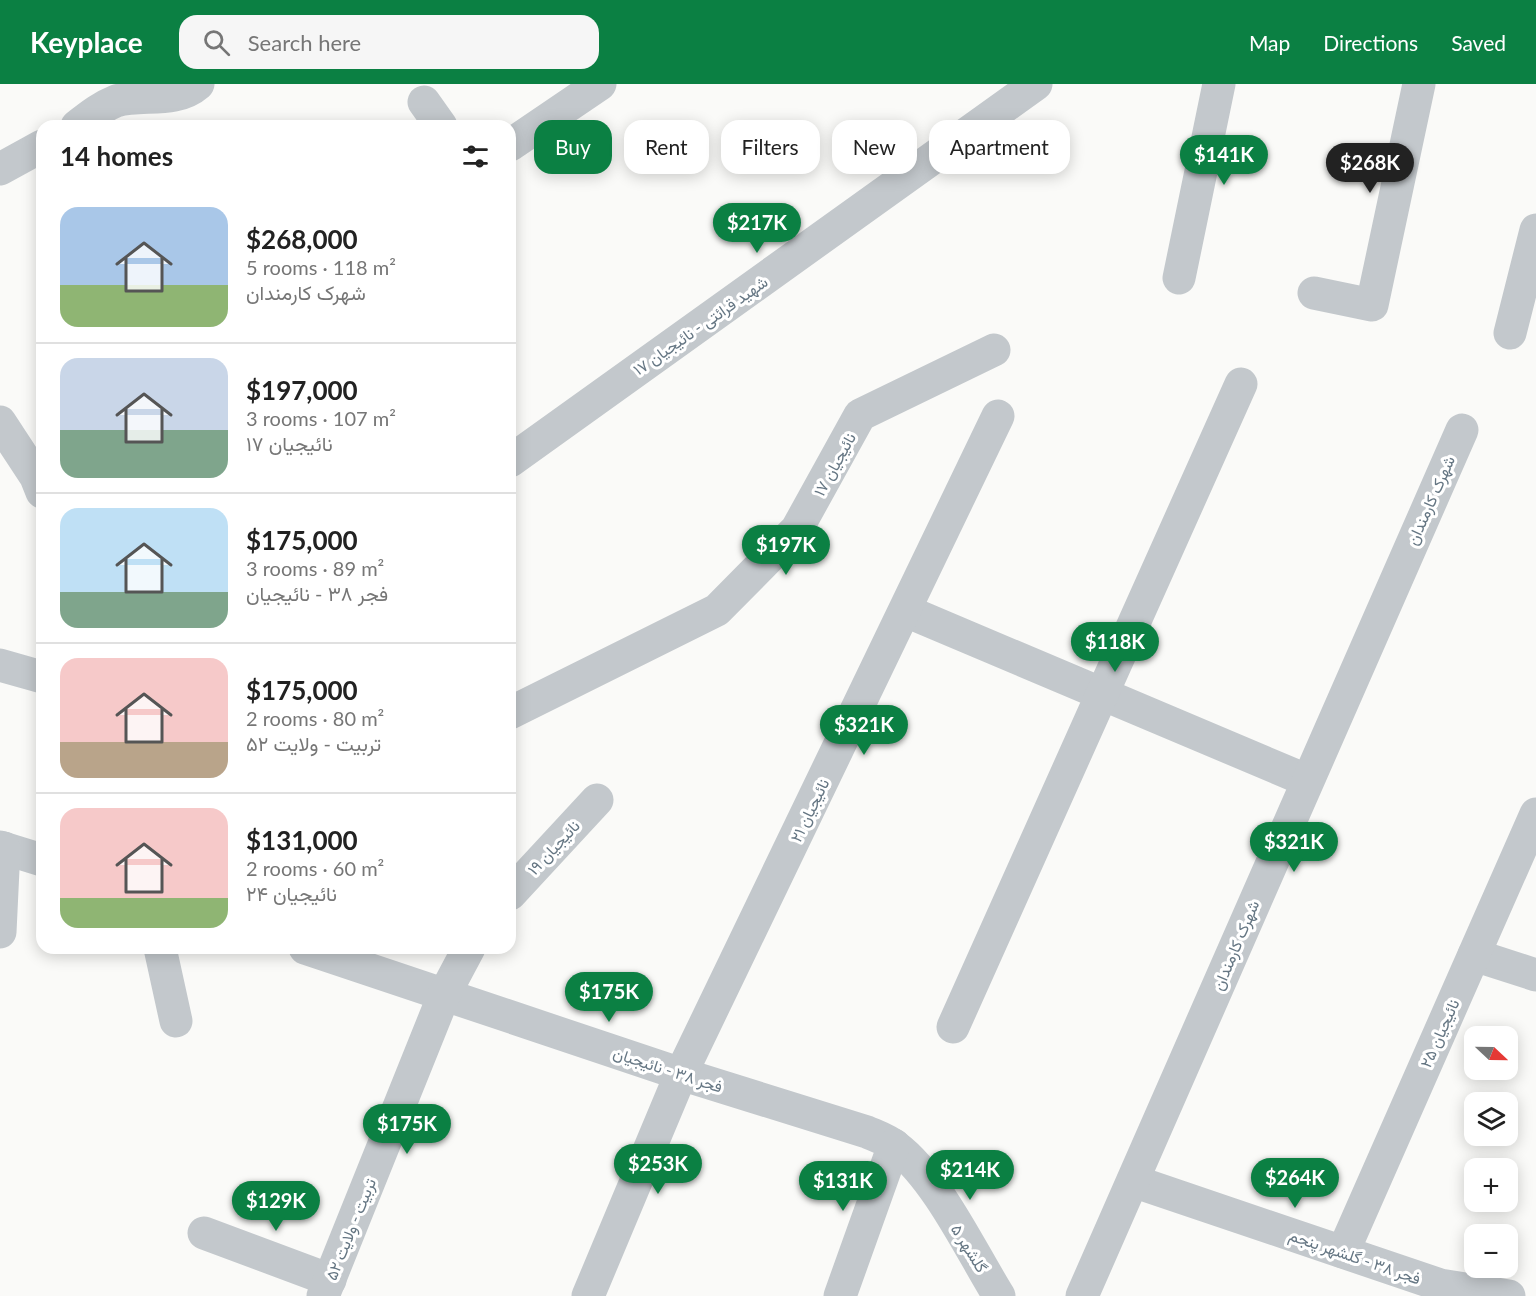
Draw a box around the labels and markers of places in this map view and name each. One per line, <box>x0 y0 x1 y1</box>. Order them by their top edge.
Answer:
pin: $141K <box>1182 135 1266 186</box>
pin: $268K <box>1328 143 1412 194</box>
pin: $217K <box>715 203 799 254</box>
pin: $197K <box>744 525 828 576</box>
pin: $118K <box>1073 622 1157 673</box>
pin: $321K <box>822 705 906 756</box>
pin: $321K <box>1252 822 1336 873</box>
pin: $175K <box>567 972 651 1023</box>
pin: $175K <box>365 1104 449 1155</box>
pin: $253K <box>616 1144 700 1195</box>
pin: $214K <box>928 1150 1012 1201</box>
pin: $264K <box>1253 1158 1337 1209</box>
pin: $131K <box>801 1161 885 1212</box>
pin: $129K <box>234 1181 318 1232</box>

